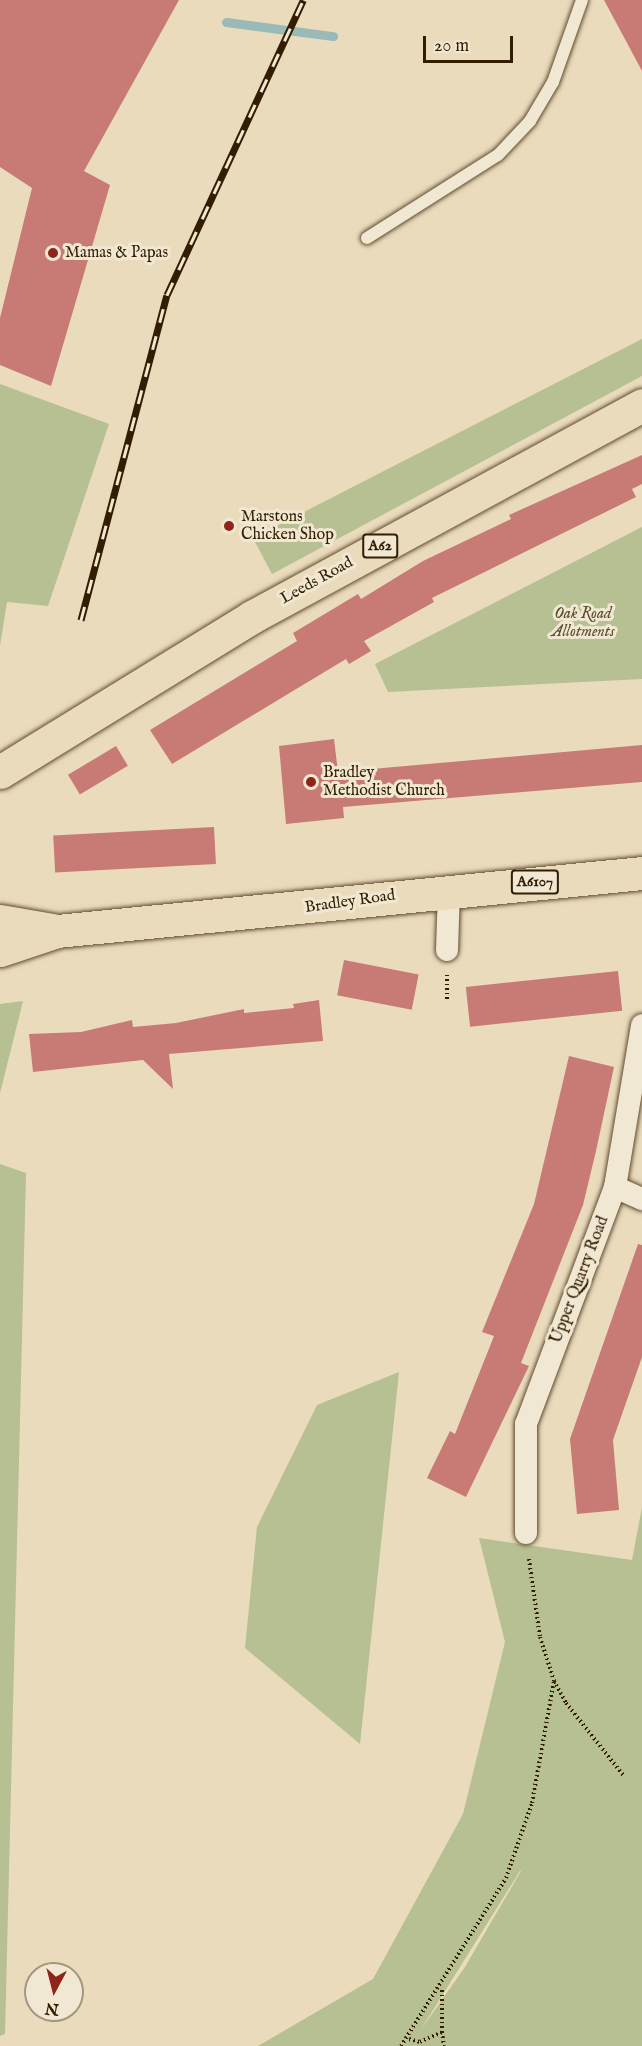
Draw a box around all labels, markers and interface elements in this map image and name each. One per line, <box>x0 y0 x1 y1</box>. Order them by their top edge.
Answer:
scale bar <box>426 24 516 62</box>
text: 20 m <box>434 35 469 58</box>
place label: Mamas & Papas <box>65 243 168 263</box>
marker: Mamas & Papas <box>46 246 60 260</box>
place label: Marstons Chicken Shop <box>241 507 334 545</box>
marker: Marstons Chicken Shop <box>222 519 236 533</box>
road number: A62 <box>362 534 398 558</box>
street label: Leeds Road <box>277 553 357 609</box>
park label: Oak Road Allotments <box>551 604 615 642</box>
place label: Bradley Methodist Church <box>323 763 445 801</box>
marker: Bradley Methodist Church <box>304 775 318 789</box>
road number: A6107 <box>510 870 560 894</box>
street label: Bradley Road <box>304 886 396 918</box>
street label: Upper Quarry Road <box>547 1214 613 1346</box>
north arrow <box>24 1962 84 2022</box>
text: N <box>44 1997 60 2019</box>

